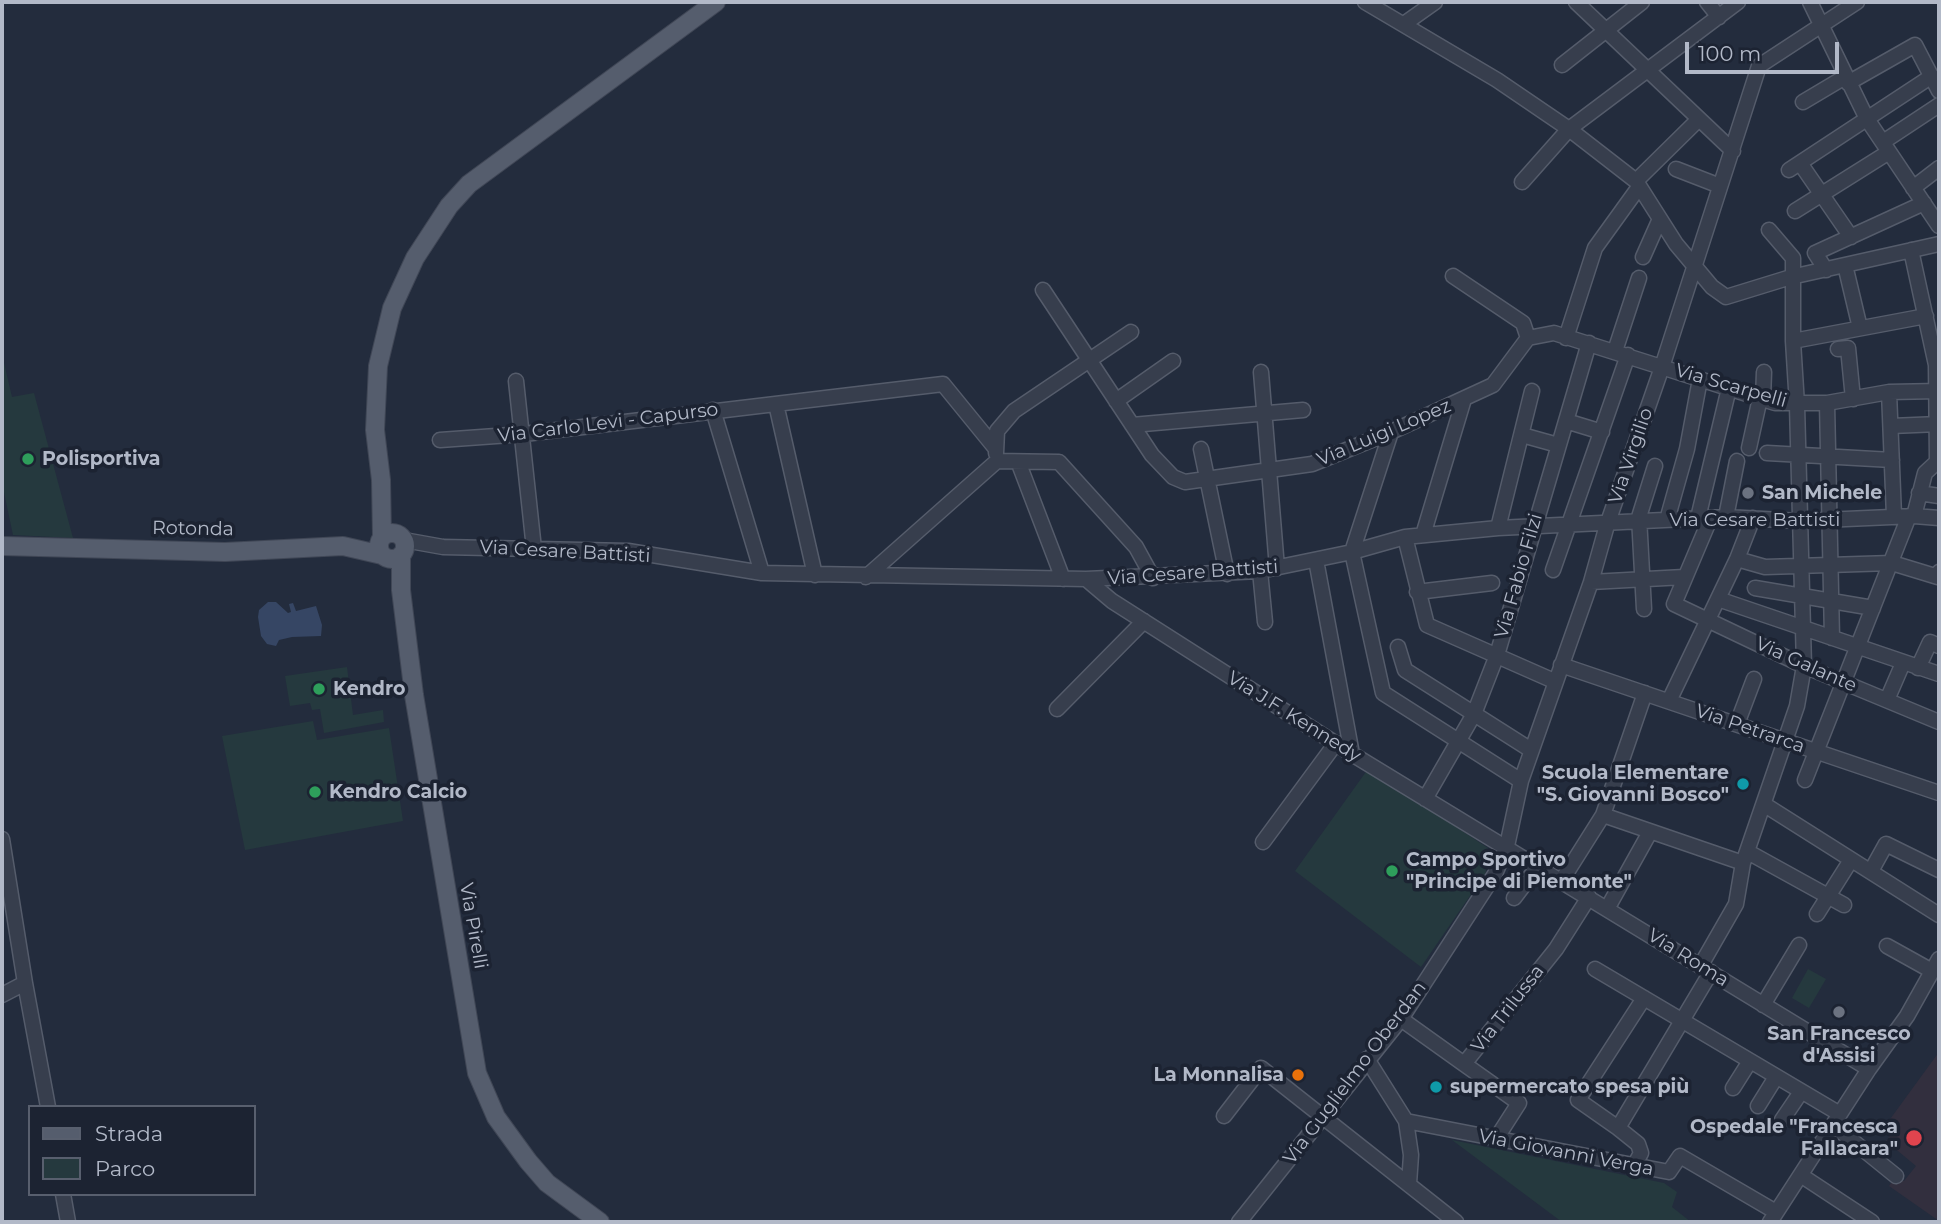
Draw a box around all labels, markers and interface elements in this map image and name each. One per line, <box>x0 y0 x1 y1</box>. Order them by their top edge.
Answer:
scale bar <box>1689 28 1843 72</box>
text: 100 m <box>1698 41 1761 66</box>
street label: Via Scarpelli <box>1673 359 1789 413</box>
street label: Via Luigi Lopez <box>1314 395 1454 471</box>
street label: Via Carlo Levi - Capurso <box>496 398 720 448</box>
street label: Via Virgilio <box>1604 405 1658 507</box>
place label: Polisportiva <box>42 448 160 470</box>
marker: Polisportiva <box>20 451 36 467</box>
place label: San Michele <box>1762 482 1882 504</box>
marker: San Michele <box>1740 485 1756 501</box>
street label: Via Cesare Battisti <box>1670 509 1840 531</box>
street label: Via Fabio Filzi <box>1490 511 1548 641</box>
street label: Rotonda <box>152 517 234 541</box>
street label: Via Cesare Battisti <box>479 536 651 568</box>
street label: Via Cesare Battisti <box>1107 556 1279 590</box>
street label: Via Galante <box>1752 633 1860 697</box>
street label: Via J.F. Kennedy <box>1223 667 1365 767</box>
place label: Kendro <box>333 678 405 700</box>
marker: Kendro <box>311 681 327 697</box>
street label: Via Petrarca <box>1692 700 1808 758</box>
place label: Scuola Elementare "S. Giovanni Bosco" <box>1537 762 1729 806</box>
marker: Scuola Elementare "S. Giovanni Bosco" <box>1735 776 1751 792</box>
place label: Kendro Calcio <box>329 781 467 803</box>
marker: Kendro Calcio <box>307 784 323 800</box>
place label: Campo Sportivo "Principe di Piemonte" <box>1406 849 1632 893</box>
marker: Campo Sportivo "Principe di Piemonte" <box>1384 863 1400 879</box>
street label: Via Pirelli <box>454 881 492 971</box>
street label: Via Roma <box>1643 924 1733 992</box>
street label: Via Trilussa <box>1467 961 1549 1057</box>
street label: Via Guglielmo Oberdan <box>1279 977 1431 1169</box>
marker: San Francesco d'Assisi <box>1831 1004 1847 1020</box>
place label: San Francesco d'Assisi <box>1767 1023 1911 1067</box>
place label: La Monnalisa <box>1154 1064 1284 1086</box>
marker: La Monnalisa <box>1290 1067 1306 1083</box>
place label: supermercato spesa più <box>1450 1076 1689 1098</box>
marker: supermercato spesa più <box>1428 1079 1444 1095</box>
legend <box>28 1105 256 1196</box>
place label: Ospedale "Francesca Fallacara" <box>1690 1116 1898 1160</box>
text: Strada <box>95 1121 163 1146</box>
street label: Via Giovanni Verga <box>1477 1125 1655 1181</box>
marker: Ospedale "Francesca Fallacara" <box>1904 1128 1924 1148</box>
text: Parco <box>95 1156 155 1181</box>

